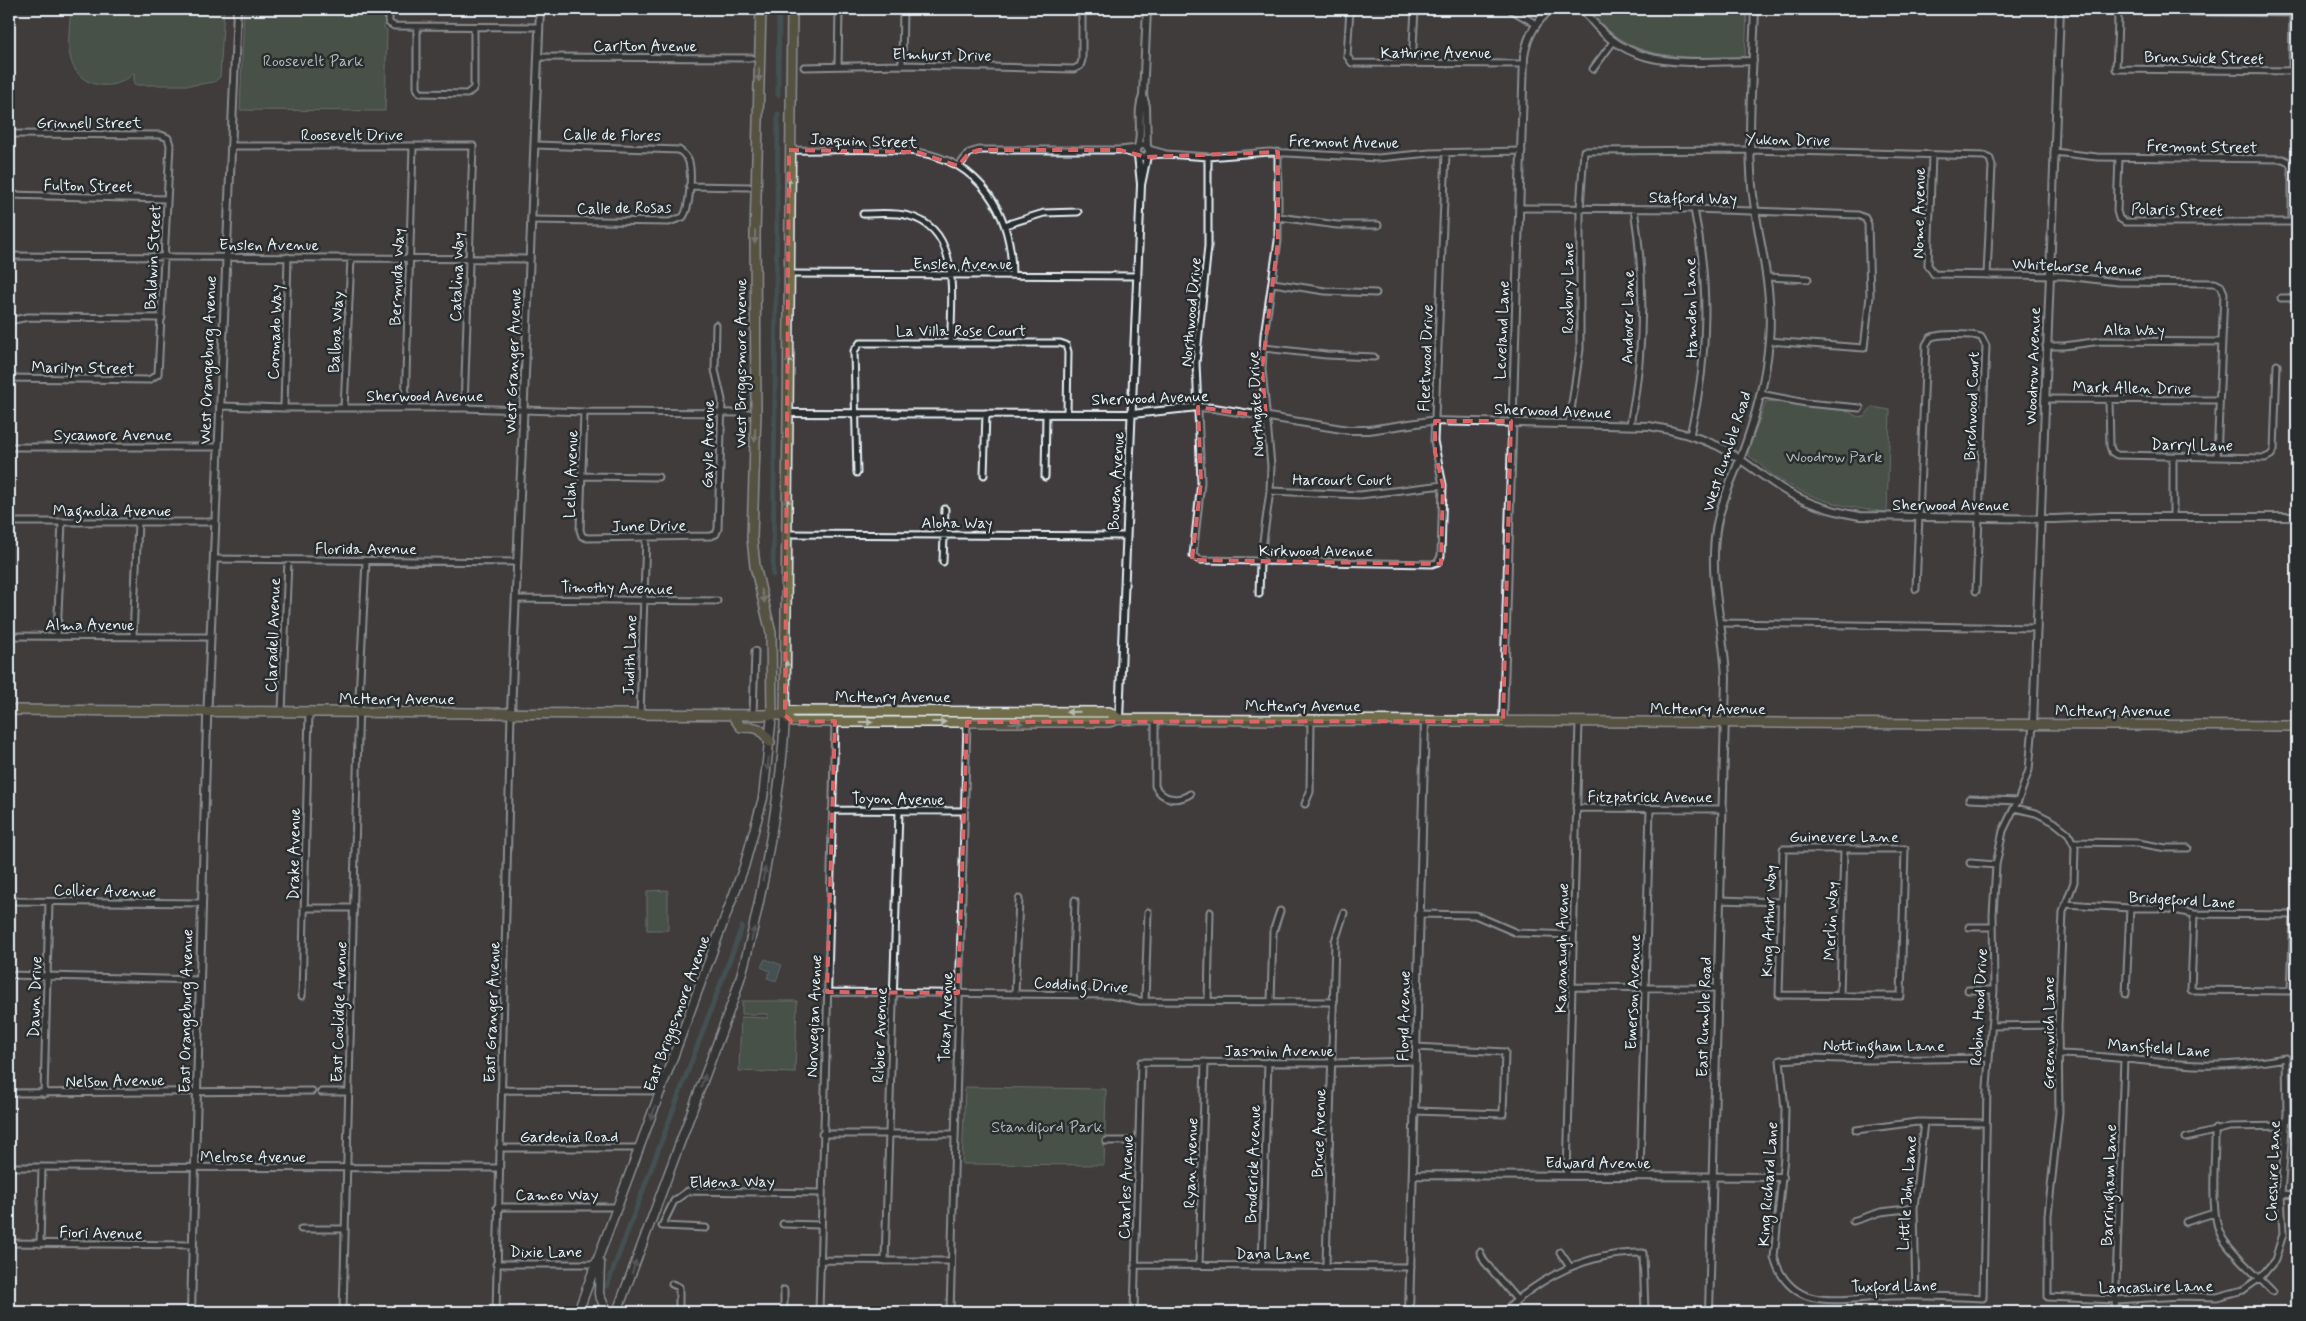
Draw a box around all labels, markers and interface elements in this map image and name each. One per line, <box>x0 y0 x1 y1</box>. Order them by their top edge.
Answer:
street label: Carlton Avenue <box>593 36 697 57</box>
street label: Kathrine Avenue <box>1381 43 1492 64</box>
street label: Elmhurst Drive <box>892 44 992 67</box>
street label: Brunswick Street <box>2144 47 2264 70</box>
park label: Roosevelt Park <box>263 51 363 72</box>
one-way arrow <box>755 67 763 83</box>
street label: Grinnell Street <box>36 113 142 134</box>
street label: Calle de Flores <box>563 124 661 147</box>
street label: Roosevelt Drive <box>301 125 403 146</box>
street label: Joaquin Street <box>810 129 919 154</box>
street label: Yukon Drive <box>1745 129 1831 152</box>
street label: Fremont Avenue <box>1289 131 1400 154</box>
street label: Fremont Street <box>2146 136 2258 159</box>
street label: Nome Avenue <box>1908 167 1931 259</box>
street label: Fulton Street <box>43 175 132 198</box>
one-way arrow <box>785 176 793 192</box>
street label: Stafford Way <box>1649 187 1737 212</box>
street label: Calle de Rosas <box>576 197 672 220</box>
street label: Polaris Street <box>2131 199 2223 222</box>
street label: Baldwin Street <box>140 203 167 310</box>
street label: Bermuda Way <box>385 228 410 326</box>
one-way arrow <box>751 230 759 246</box>
street label: Catalina Way <box>445 232 470 322</box>
street label: Enslen Avenue <box>219 235 319 256</box>
street label: Roxbury Lane <box>1558 242 1579 334</box>
street label: Enslen Avenue <box>913 254 1013 275</box>
street label: Whitehorse Avenue <box>2011 254 2142 281</box>
street label: Northwood Drive <box>1176 256 1207 368</box>
street label: Hamden Lane <box>1680 257 1703 358</box>
street label: Andover Lane <box>1617 269 1640 364</box>
street label: West Orangeburg Avenue <box>195 275 223 445</box>
street label: West Briggsmore Avenue <box>731 278 753 448</box>
street label: Leveland Lane <box>1490 280 1515 380</box>
street label: Coronado Way <box>263 284 288 380</box>
street label: West Granger Avenue <box>500 287 527 435</box>
street label: Balboa Way <box>324 290 349 374</box>
street label: Fleetwood Drive <box>1414 304 1439 412</box>
street label: Woodrow Avenue <box>2021 306 2046 426</box>
street label: Alta Way <box>2103 320 2165 341</box>
street label: La Villa Rose Court <box>896 321 1027 342</box>
street label: Northgate Drive <box>1243 350 1270 458</box>
street label: Birchwood Court <box>1960 351 1985 461</box>
one-way arrow <box>785 356 793 372</box>
street label: Marilyn Street <box>31 357 135 380</box>
street label: Mark Allen Drive <box>2072 377 2192 400</box>
street label: Sherwood Avenue <box>366 386 484 407</box>
street label: Sherwood Avenue <box>1091 386 1209 411</box>
street label: West Rumble Road <box>1698 389 1757 514</box>
street label: Gayle Avenue <box>697 399 720 489</box>
street label: Sherwood Avenue <box>1494 399 1612 424</box>
street label: Sycamore Avenue <box>54 425 172 446</box>
one-way arrow <box>751 427 759 443</box>
street label: Lelah Avenue <box>559 429 584 519</box>
street label: Bowen Avenue <box>1103 431 1130 531</box>
street label: Darryl Lane <box>2151 434 2233 457</box>
park label: Woodrow Park <box>1786 447 1882 468</box>
street label: Harcourt Court <box>1292 470 1392 491</box>
street label: Sherwood Avenue <box>1892 495 2010 516</box>
one-way arrow <box>784 496 792 512</box>
street label: Magnolia Avenue <box>53 501 171 523</box>
street label: Aloha Way <box>921 513 993 534</box>
street label: June Drive <box>612 515 687 538</box>
street label: Florida Avenue <box>315 539 417 560</box>
street label: Kirkwood Avenue <box>1259 541 1373 562</box>
street label: Claradell Avenue <box>261 577 286 693</box>
street label: Timothy Avenue <box>560 577 674 600</box>
one-way arrow <box>759 589 767 604</box>
street label: Alma Avenue <box>45 615 135 636</box>
street label: Judith Lane <box>619 615 642 696</box>
one-way arrow <box>782 658 790 674</box>
street label: McHenry Avenue <box>835 687 951 708</box>
street label: McHenry Avenue <box>339 689 455 710</box>
street label: McHenry Avenue <box>1245 696 1361 717</box>
street label: McHenry Avenue <box>1650 699 1766 720</box>
street label: McHenry Avenue <box>2055 701 2171 722</box>
one-way arrow <box>1065 708 1081 716</box>
one-way arrow <box>858 718 874 726</box>
one-way arrow <box>931 718 947 726</box>
one-way arrow <box>1008 719 1024 727</box>
one-way arrow <box>764 756 772 772</box>
street label: Fitzpatrick Avenue <box>1587 787 1713 808</box>
street label: Toyon Avenue <box>851 788 945 811</box>
street label: Drake Avenue <box>283 807 306 901</box>
street label: Guinevere Lane <box>1789 827 1899 848</box>
street label: King Arthur Way <box>1757 865 1783 978</box>
one-way arrow <box>760 867 768 882</box>
street label: Collier Avenue <box>53 880 157 903</box>
street label: Merlin Way <box>1820 881 1843 961</box>
street label: Kavanaugh Avenue <box>1551 883 1574 1013</box>
street label: Bridgeford Lane <box>2128 887 2236 916</box>
one-way arrow <box>749 926 757 942</box>
street label: East Orangeburg Avenue <box>175 929 199 1093</box>
street label: East Briggsmore Avenue <box>639 932 717 1095</box>
street label: Emerson Avenue <box>1621 934 1646 1050</box>
street label: East Granger Avenue <box>480 940 505 1083</box>
street label: East Coolidge Avenue <box>327 941 353 1083</box>
street label: Robin Hood Drive <box>1966 948 1993 1066</box>
street label: Norwegian Avenue <box>802 954 827 1078</box>
street label: Dawn Drive <box>24 956 47 1038</box>
street label: East Rumble Road <box>1692 956 1717 1078</box>
street label: Floyd Avenue <box>1393 970 1416 1062</box>
street label: Tokay Avenue <box>934 971 959 1063</box>
street label: Codding Drive <box>1033 973 1129 999</box>
street label: Greenwich Lane <box>2039 977 2060 1089</box>
street label: Ribier Avenue <box>868 987 893 1083</box>
street label: Mansfield Lane <box>2107 1034 2211 1063</box>
street label: Nottingham Lane <box>1823 1036 1945 1058</box>
street label: Jasmin Avenue <box>1224 1041 1335 1062</box>
street label: Nelson Avenue <box>65 1070 165 1093</box>
one-way arrow <box>700 1074 707 1089</box>
street label: Bruce Avenue <box>1307 1088 1332 1178</box>
street label: Broderick Avenue <box>1241 1104 1266 1224</box>
one-way arrow <box>649 1106 656 1121</box>
park label: Standiford Park <box>991 1117 1103 1140</box>
street label: Ryan Avenue <box>1179 1117 1204 1209</box>
street label: Cheshire Lane <box>2261 1120 2286 1222</box>
street label: King Richard Lane <box>1754 1121 1784 1247</box>
street label: Barringham Lane <box>2097 1124 2123 1246</box>
street label: Gardenia Road <box>520 1127 618 1148</box>
street label: Charles Avenue <box>1114 1134 1139 1240</box>
street label: Little John Lane <box>1893 1135 1922 1252</box>
street label: Melrose Avenue <box>200 1147 306 1168</box>
street label: Edward Avenue <box>1545 1153 1651 1174</box>
street label: Eldena Way <box>689 1171 775 1194</box>
street label: Cameo Way <box>515 1185 599 1206</box>
street label: Fiori Avenue <box>59 1222 143 1245</box>
street label: Dixie Lane <box>510 1242 582 1263</box>
street label: Dana Lane <box>1236 1244 1311 1265</box>
one-way arrow <box>631 1259 638 1274</box>
street label: Tuxford Lane <box>1851 1275 1937 1300</box>
street label: Lancashire Lane <box>2098 1276 2214 1299</box>

